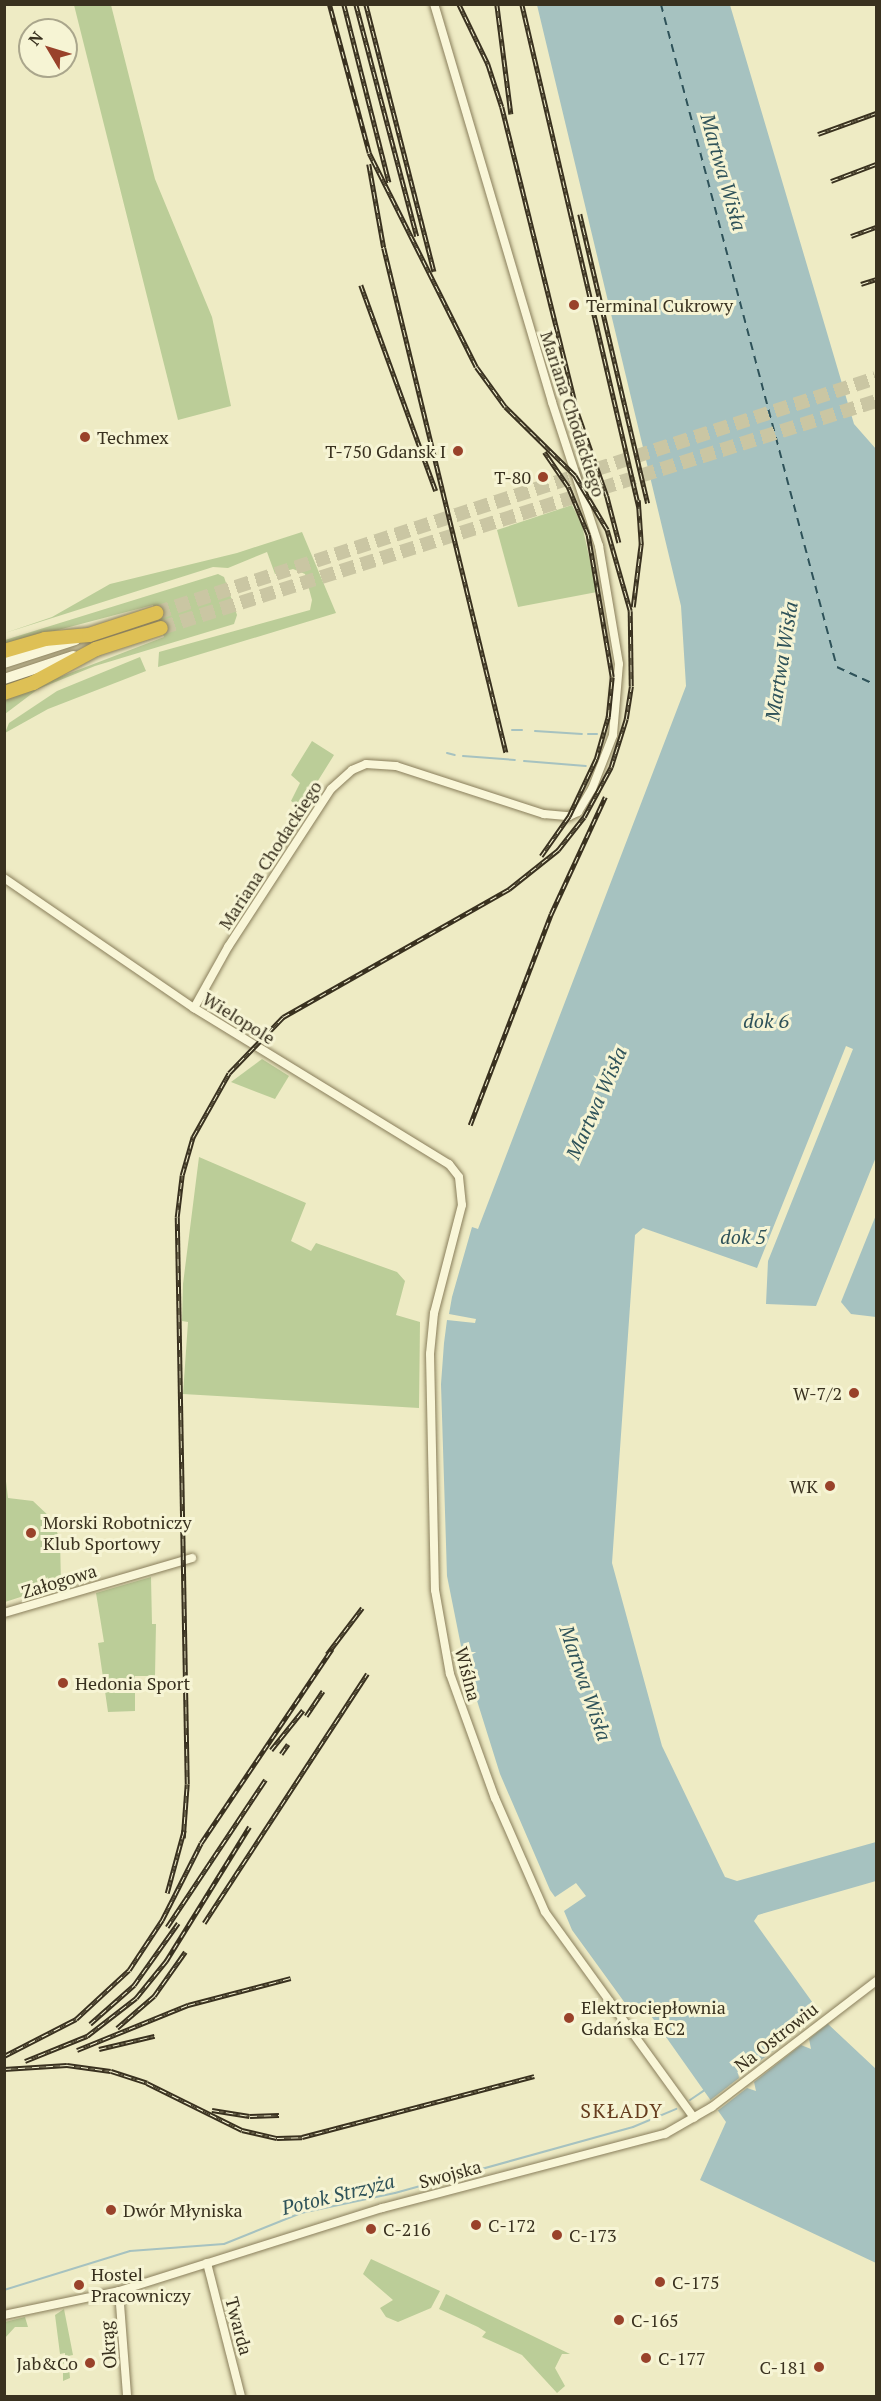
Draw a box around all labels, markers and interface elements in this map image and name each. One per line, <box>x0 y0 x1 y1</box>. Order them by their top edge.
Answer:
north arrow <box>18 18 78 78</box>
text: N <box>23 27 48 50</box>
water label: Martwa Wisła <box>696 111 752 233</box>
place label: Terminal Cukrowy <box>586 294 733 316</box>
marker: Terminal Cukrowy <box>567 298 581 312</box>
street label: Mariana Chodackiego <box>536 328 610 500</box>
place label: Techmex <box>97 426 169 448</box>
marker: Techmex <box>78 430 92 444</box>
place label: T-750 Gdansk I <box>325 440 446 462</box>
marker: T-750 Gdansk I <box>451 444 465 458</box>
place label: T-80 <box>494 466 531 488</box>
marker: T-80 <box>536 470 550 484</box>
water label: Martwa Wisła <box>760 600 802 722</box>
street label: Mariana Chodackiego <box>214 777 326 933</box>
street label: Wielopole <box>199 987 279 1049</box>
water label: dok 6 <box>743 1008 789 1032</box>
water label: Martwa Wisła <box>561 1043 631 1163</box>
water label: dok 5 <box>720 1224 766 1248</box>
place label: W-7/2 <box>793 1382 842 1404</box>
marker: W-7/2 <box>847 1386 861 1400</box>
place label: WK <box>790 1475 818 1497</box>
marker: WK <box>823 1479 837 1493</box>
place label: Morski Robotniczy Klub Sportowy <box>43 1512 192 1555</box>
marker: Morski Robotniczy Klub Sportowy <box>24 1526 38 1540</box>
street label: Załogowa <box>19 1559 99 1603</box>
water label: Martwa Wisła <box>555 1622 617 1744</box>
street label: Wiślna <box>450 1645 486 1703</box>
place label: Hedonia Sport <box>75 1672 190 1694</box>
marker: Hedonia Sport <box>56 1676 70 1690</box>
place label: Elektrociepłownia Gdańska EC2 <box>581 1997 726 2040</box>
street label: Na Ostrowiu <box>730 1998 822 2076</box>
marker: Elektrociepłownia Gdańska EC2 <box>562 2011 576 2025</box>
district label: SKŁADY <box>580 2098 664 2122</box>
street label: Swojska <box>416 2155 484 2193</box>
water label: Potok Strzyża <box>279 2168 397 2220</box>
place label: Dwór Młyniska <box>123 2199 243 2221</box>
marker: Dwór Młyniska <box>104 2203 118 2217</box>
place label: C-172 <box>488 2214 536 2236</box>
place label: C-216 <box>383 2218 431 2240</box>
marker: C-172 <box>469 2218 483 2232</box>
marker: C-216 <box>364 2222 378 2236</box>
place label: C-173 <box>569 2224 617 2246</box>
marker: C-173 <box>550 2228 564 2242</box>
place label: Hostel Pracowniczy <box>91 2264 190 2306</box>
place label: C-175 <box>672 2271 720 2293</box>
marker: C-175 <box>653 2275 667 2289</box>
marker: Hostel Pracowniczy <box>72 2278 86 2292</box>
street label: Twarda <box>221 2295 257 2357</box>
place label: C-165 <box>631 2309 679 2331</box>
marker: C-165 <box>612 2313 626 2327</box>
street label: Okrąg <box>95 2320 121 2370</box>
place label: C-177 <box>658 2347 706 2369</box>
marker: C-177 <box>639 2351 653 2365</box>
place label: Jab&Co <box>16 2352 78 2374</box>
marker: Jab&Co <box>83 2356 97 2370</box>
place label: C-181 <box>759 2356 807 2378</box>
marker: C-181 <box>812 2360 826 2374</box>

